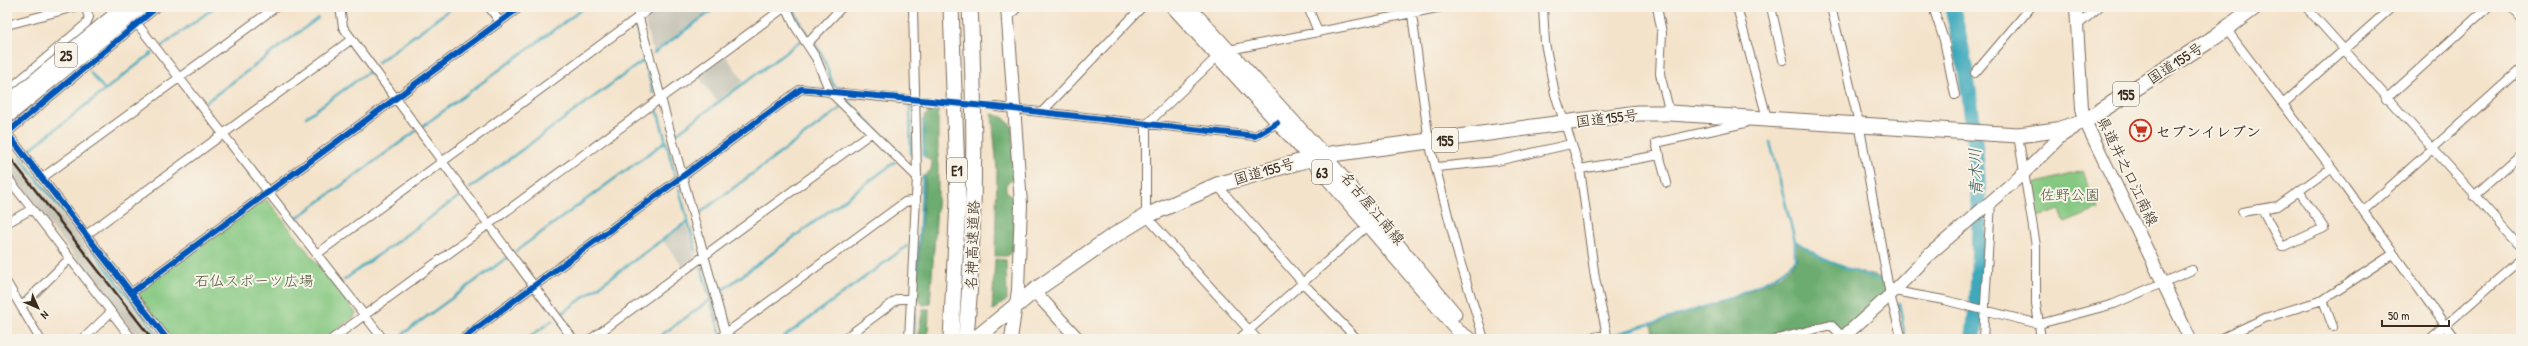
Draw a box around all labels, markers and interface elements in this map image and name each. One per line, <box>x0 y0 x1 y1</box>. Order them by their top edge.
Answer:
street label: 国道155号 <box>2143 37 2207 89</box>
road number: 25 <box>55 43 77 67</box>
road number: 155 <box>2113 82 2139 106</box>
street label: 国道155号 <box>1574 104 1640 132</box>
street label: 県道井之口江南線 <box>2092 112 2164 230</box>
supermarket icon: セブンイレブン <box>2128 118 2154 144</box>
place label: セブンイレブン <box>2156 121 2261 142</box>
road number: 155 <box>1432 128 1458 152</box>
water label: 青木川 <box>1963 148 1987 196</box>
street label: 国道155号 <box>1231 152 1297 190</box>
road number: E1 <box>947 158 967 182</box>
road number: 63 <box>1312 160 1332 184</box>
street label: 名古屋江南線 <box>1336 167 1410 249</box>
park label: 佐野公園 <box>2040 184 2100 205</box>
street label: 名神高速道路 <box>960 200 984 290</box>
park label: 石仏スポーツ広場 <box>194 270 314 291</box>
north arrow <box>18 288 58 328</box>
scale bar <box>2382 302 2449 328</box>
text: 50 m <box>2388 307 2409 324</box>
text: N <box>38 308 52 322</box>

